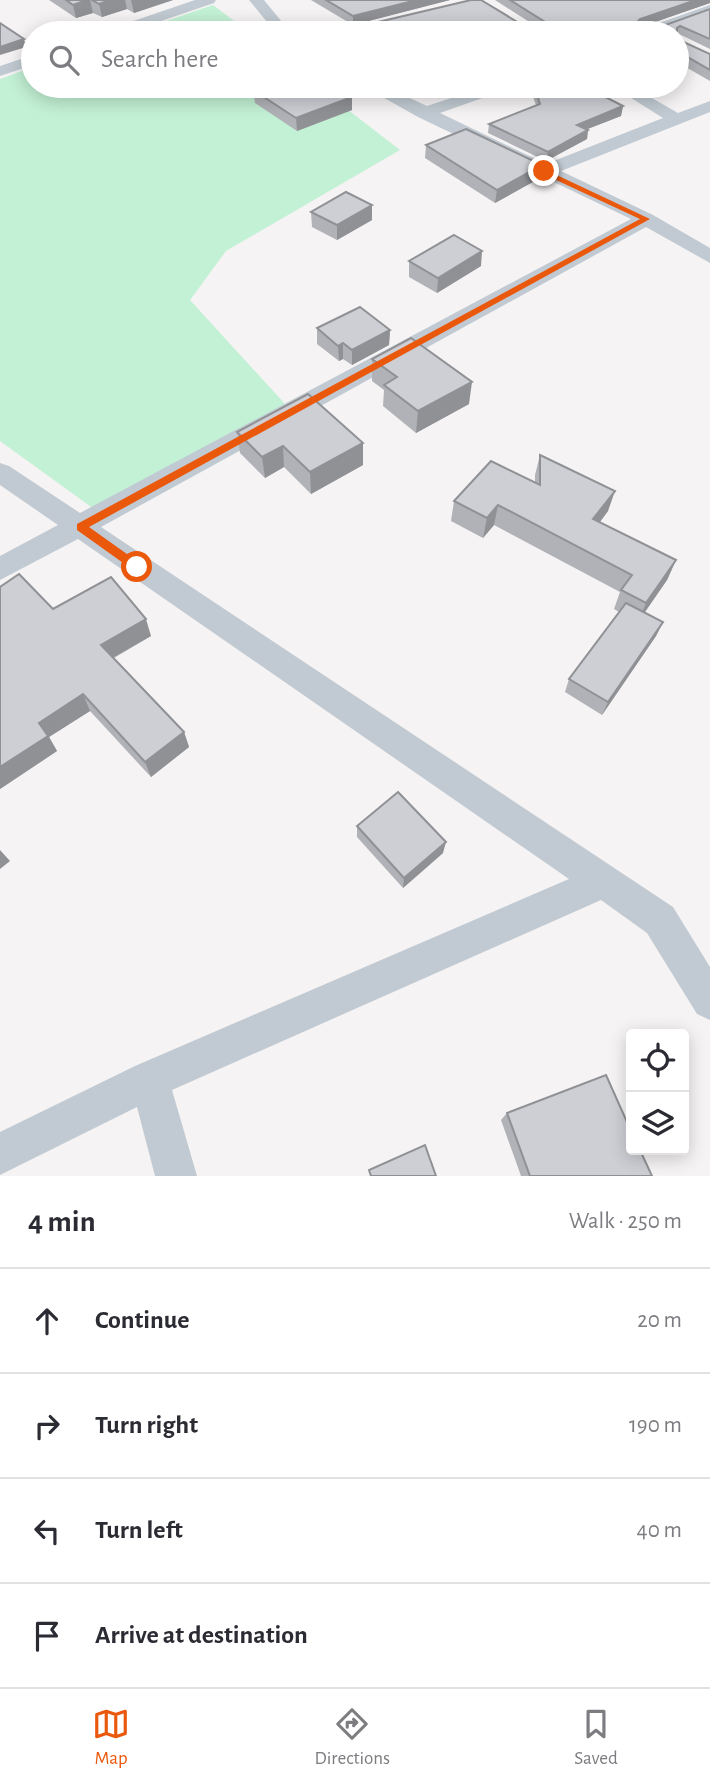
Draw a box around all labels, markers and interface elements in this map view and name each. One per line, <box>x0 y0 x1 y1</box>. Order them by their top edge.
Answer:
search box <box>21 21 689 98</box>
icon: search <box>45 41 83 79</box>
text: Search here <box>101 46 219 72</box>
route end <box>528 155 559 186</box>
route start <box>121 551 152 582</box>
map controls <box>626 1029 689 1155</box>
button: locate <box>626 1029 689 1092</box>
button: layers <box>626 1092 689 1155</box>
text: 4 min <box>28 1207 96 1237</box>
text: Walk · 250 m <box>569 1210 682 1233</box>
icon: ahead <box>28 1302 66 1340</box>
text: Continue <box>95 1307 190 1333</box>
text: 20 m <box>637 1309 682 1332</box>
icon: right <box>28 1407 66 1445</box>
text: Turn right <box>95 1412 198 1438</box>
text: 190 m <box>629 1414 682 1437</box>
icon: left <box>28 1512 66 1550</box>
text: Turn left <box>95 1517 183 1543</box>
text: 40 m <box>637 1519 682 1542</box>
icon: arrive <box>28 1617 66 1655</box>
text: Arrive at destination <box>95 1622 308 1648</box>
tab: Map <box>92 1705 130 1770</box>
tab: Directions <box>314 1705 390 1770</box>
tab: Saved <box>574 1705 618 1770</box>

